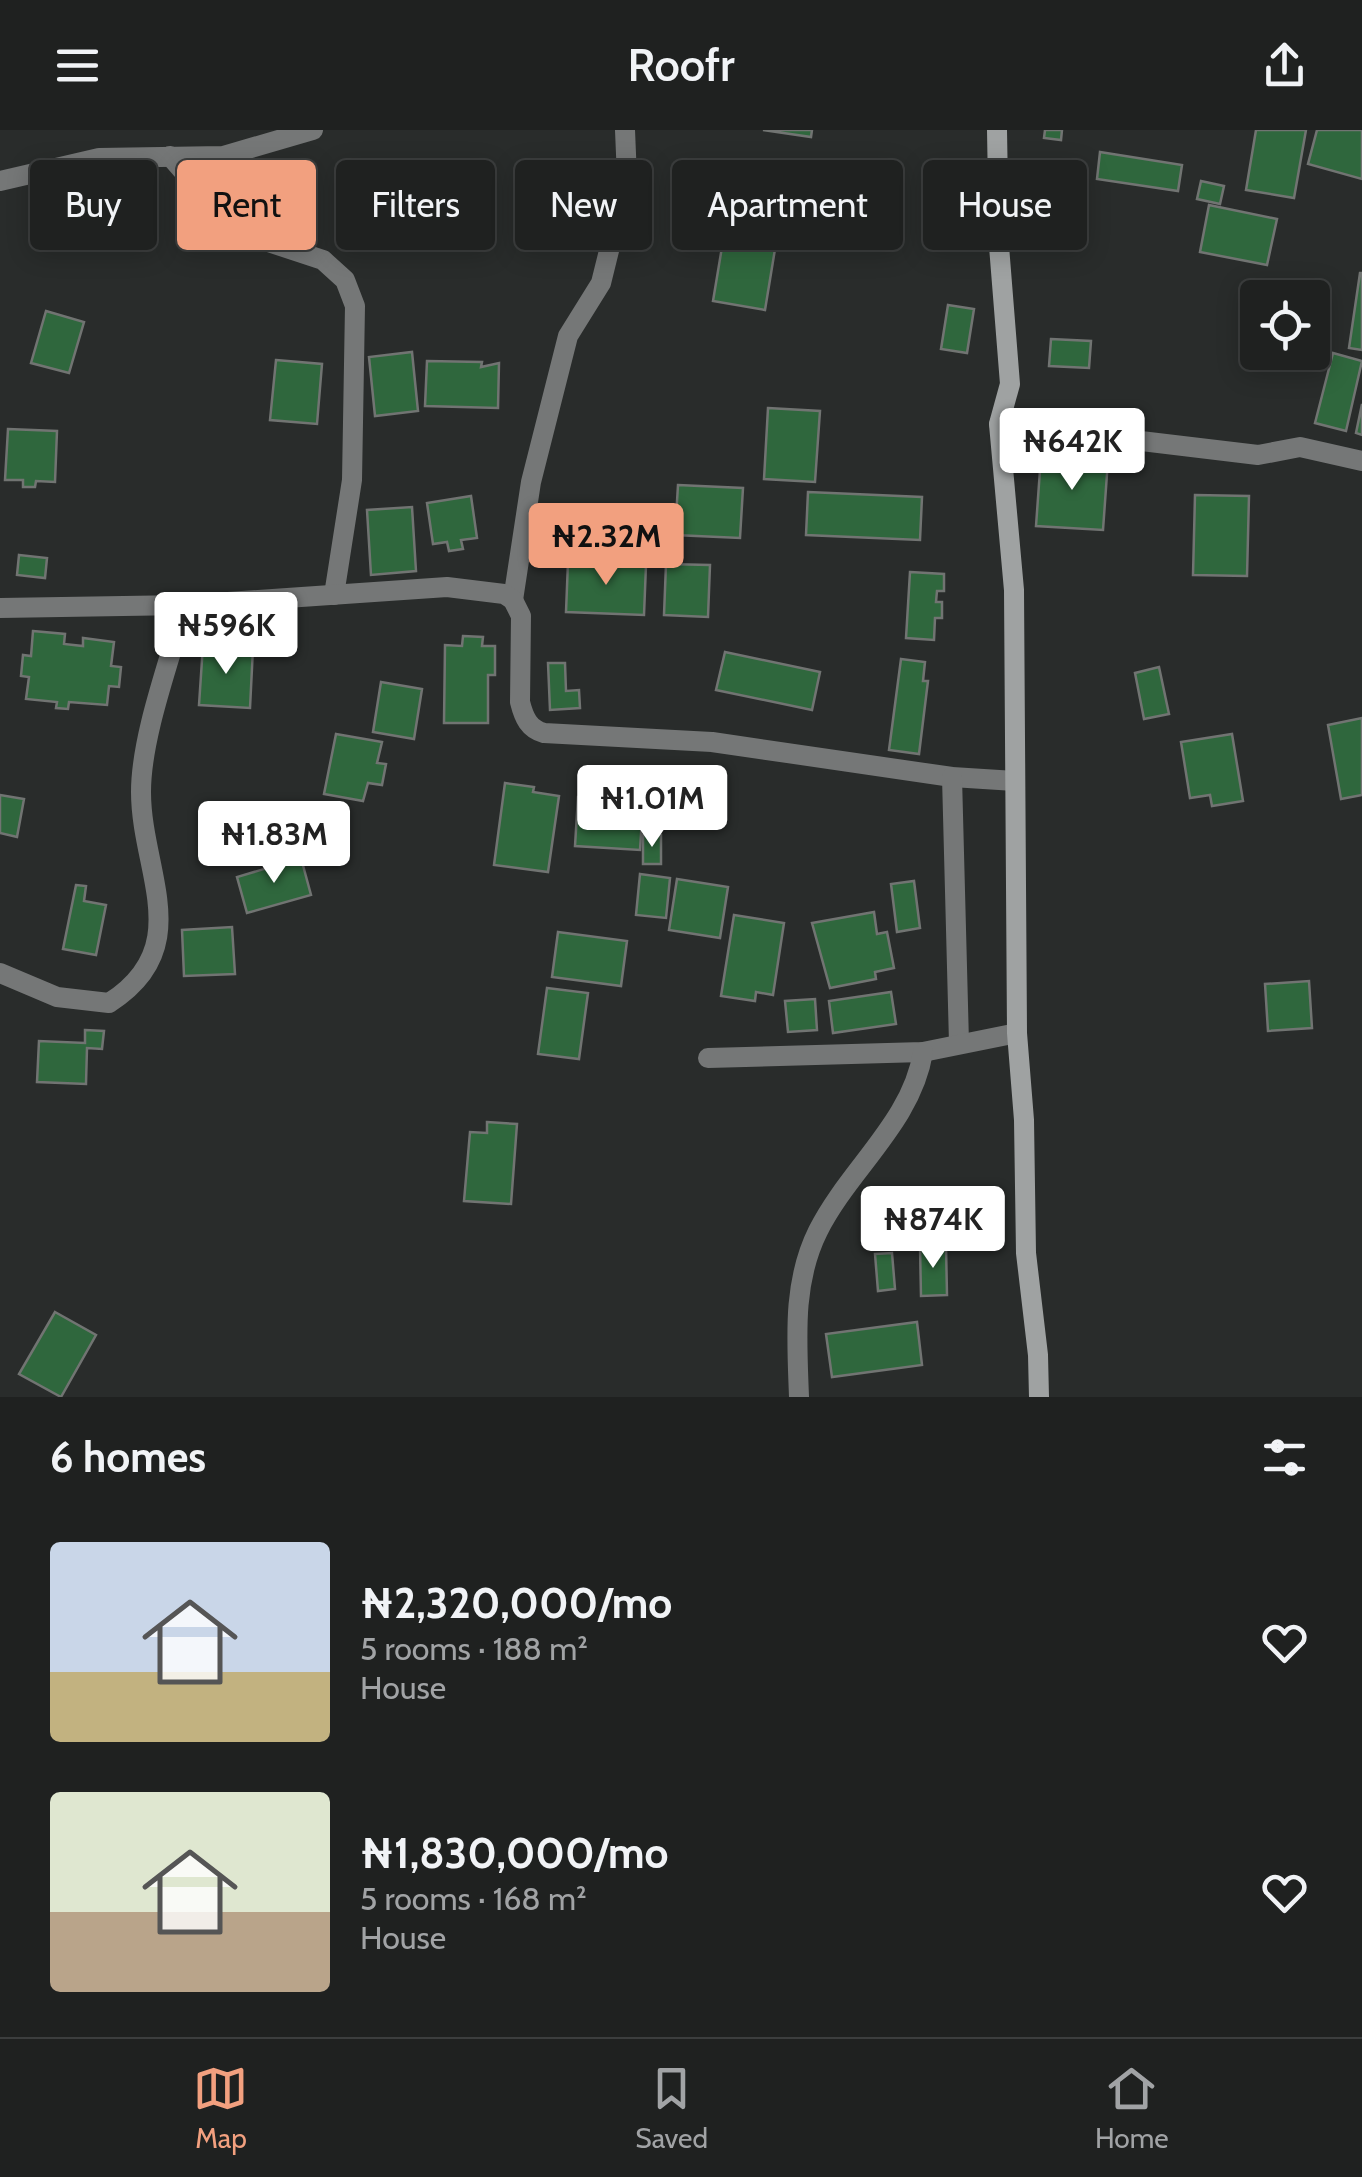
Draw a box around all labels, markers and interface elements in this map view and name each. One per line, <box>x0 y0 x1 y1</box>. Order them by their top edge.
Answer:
icon: menu <box>50 38 105 93</box>
text: Roofr <box>627 38 735 92</box>
icon: share <box>1257 38 1312 93</box>
chip: Buy <box>30 160 157 250</box>
chip: Rent <box>177 160 316 250</box>
chip: Filters <box>336 160 495 250</box>
chip: New <box>515 160 652 250</box>
chip: Apartment <box>672 160 903 250</box>
chip: House <box>923 160 1087 250</box>
map controls <box>1240 280 1330 370</box>
button: locate <box>1240 280 1330 370</box>
pin: ₦642K <box>1002 408 1142 493</box>
text: ₦642K <box>1022 421 1122 460</box>
pin: ₦2.32M <box>525 503 687 588</box>
text: ₦2.32M <box>551 516 661 555</box>
pin: ₦596K <box>156 592 296 677</box>
text: ₦596K <box>176 605 276 644</box>
pin: ₦1.01M <box>571 765 733 850</box>
text: ₦1.01M <box>599 778 705 817</box>
pin: ₦1.83M <box>193 801 355 886</box>
text: ₦1.83M <box>220 814 328 853</box>
pin: ₦874K <box>863 1186 1003 1271</box>
text: ₦874K <box>883 1199 983 1238</box>
icon: filters <box>1257 1430 1312 1485</box>
text: 6 homes <box>50 1431 206 1483</box>
text: ₦2,320,000/mo <box>360 1577 672 1629</box>
icon: home <box>130 1582 250 1702</box>
icon: heart <box>1257 1615 1312 1670</box>
text: 5 rooms · 188 m² <box>360 1629 588 1668</box>
text: House <box>360 1668 446 1707</box>
text: ₦1,830,000/mo <box>360 1827 669 1879</box>
icon: home <box>130 1832 250 1952</box>
icon: heart <box>1257 1865 1312 1920</box>
text: 5 rooms · 168 m² <box>360 1879 587 1918</box>
text: House <box>360 1918 446 1957</box>
tab: Map <box>193 2061 248 2155</box>
tab: Saved <box>635 2061 708 2155</box>
tab: Home <box>1095 2061 1169 2155</box>

